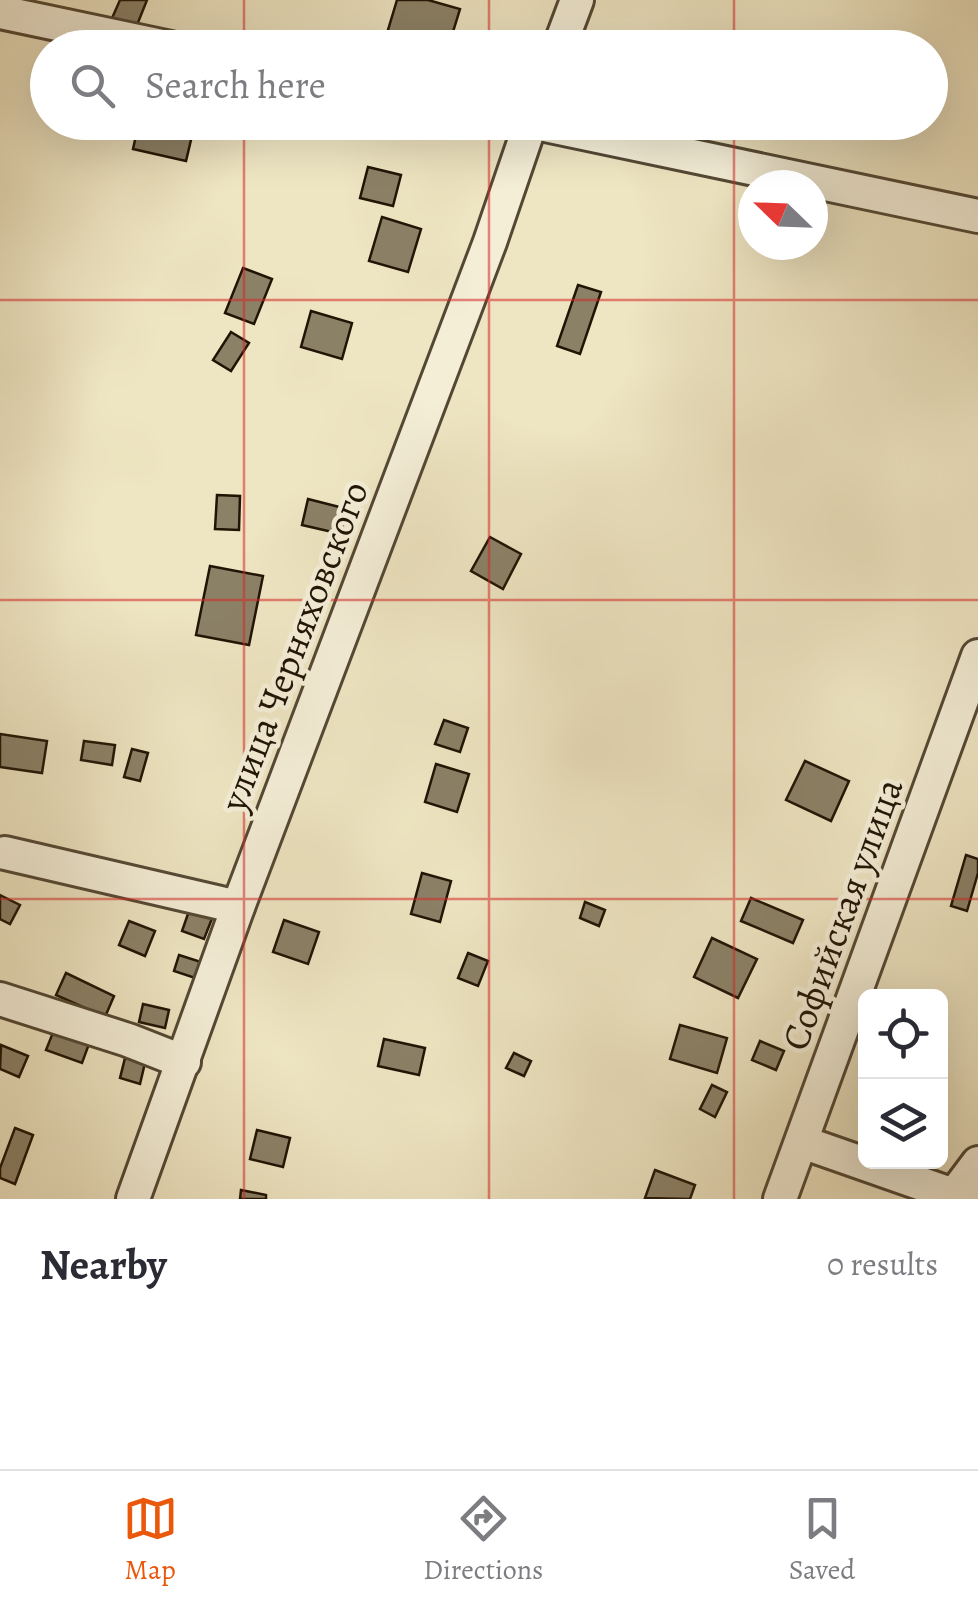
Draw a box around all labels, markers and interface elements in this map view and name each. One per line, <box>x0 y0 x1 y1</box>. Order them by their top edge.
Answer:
search box <box>30 30 948 140</box>
icon: search <box>65 58 120 113</box>
text: Search here <box>145 59 326 111</box>
north arrow <box>738 170 828 260</box>
street label: улица Черняховского <box>207 474 381 819</box>
street label: Софийская улица <box>769 770 915 1057</box>
map controls <box>858 989 948 1169</box>
button: locate <box>858 989 948 1079</box>
button: layers <box>858 1079 948 1169</box>
text: Nearby <box>40 1236 167 1293</box>
text: 0 results <box>827 1242 938 1286</box>
tab: Map <box>123 1491 178 1589</box>
tab: Directions <box>423 1491 543 1589</box>
tab: Saved <box>789 1491 855 1589</box>

